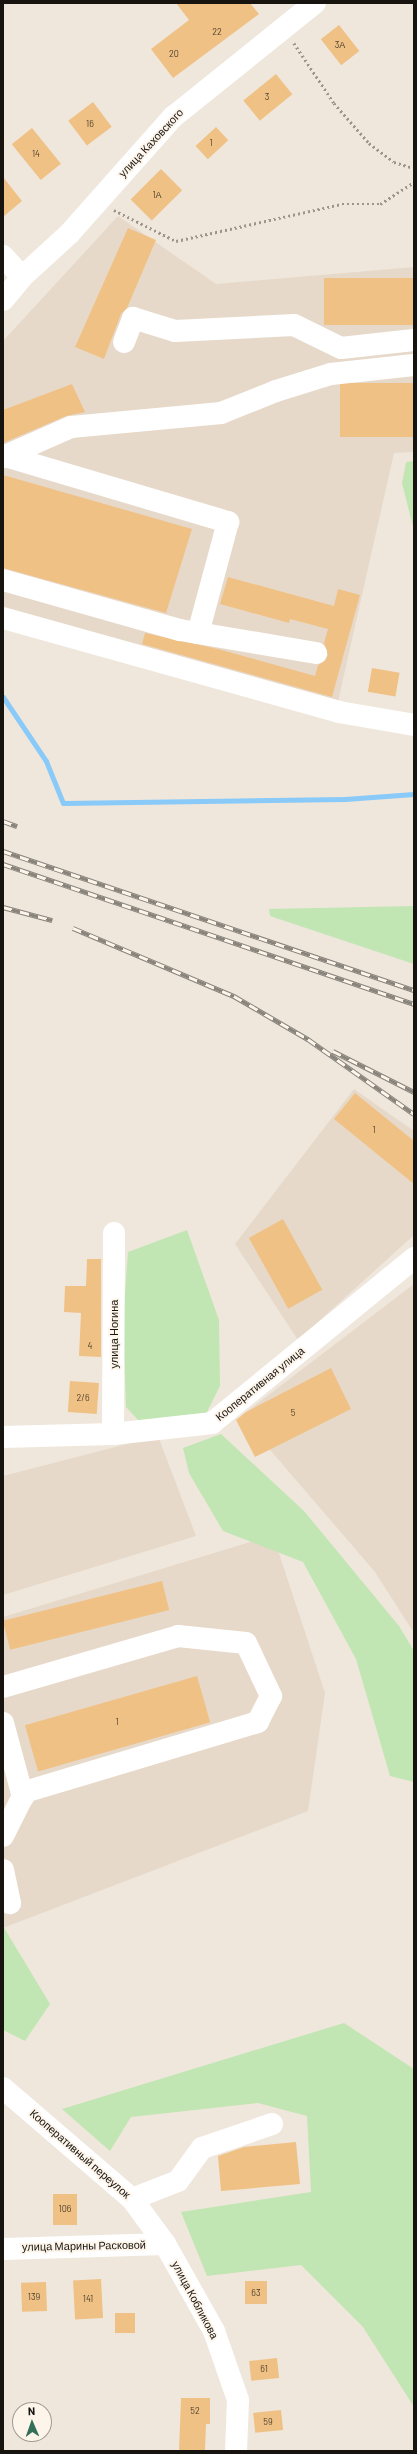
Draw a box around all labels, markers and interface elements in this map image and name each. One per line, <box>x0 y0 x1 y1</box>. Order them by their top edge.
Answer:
house number: 22 <box>212 27 222 37</box>
house number: 3А <box>335 40 345 50</box>
house number: 20 <box>169 49 179 59</box>
house number: 3 <box>265 92 269 102</box>
street label: улица Каховского <box>116 106 186 180</box>
house number: 16 <box>86 119 94 129</box>
house number: 1 <box>209 138 213 148</box>
house number: 14 <box>32 149 40 159</box>
house number: 1А <box>152 190 162 200</box>
house number: 1 <box>372 1125 376 1135</box>
street label: улица Ногина <box>107 1300 121 1368</box>
house number: 4 <box>88 1341 92 1351</box>
street label: Кооперативная улица <box>213 1344 307 1424</box>
house number: 2/6 <box>76 1393 90 1403</box>
house number: 5 <box>291 1408 295 1418</box>
house number: 1 <box>115 1717 119 1727</box>
street label: Кооперативный переулок <box>27 2107 133 2201</box>
house number: 106 <box>59 2204 71 2214</box>
street label: улица Марины Расковой <box>22 2238 146 2254</box>
street label: улица Кобликова <box>169 2259 221 2341</box>
house number: 63 <box>251 2288 261 2298</box>
house number: 139 <box>28 2292 40 2302</box>
house number: 141 <box>83 2294 93 2304</box>
house number: 61 <box>260 2364 268 2374</box>
north arrow <box>12 2402 52 2442</box>
text: N <box>28 2404 35 2417</box>
house number: 52 <box>190 2406 200 2416</box>
house number: 59 <box>263 2417 273 2427</box>

